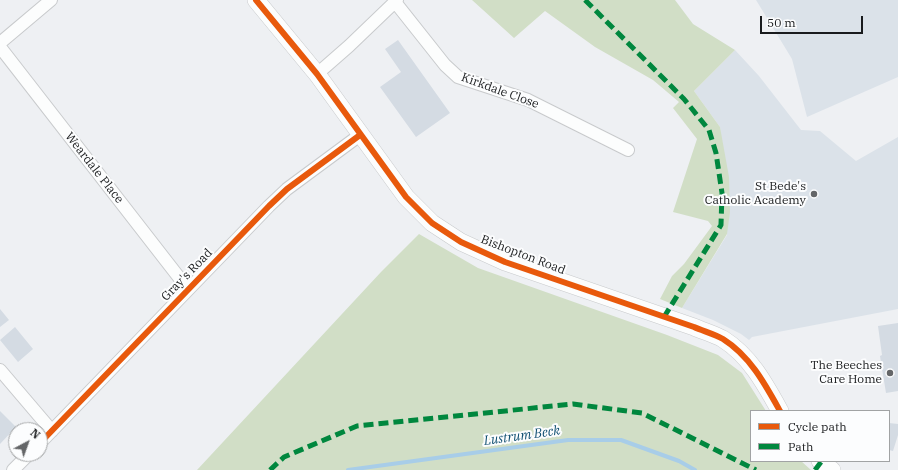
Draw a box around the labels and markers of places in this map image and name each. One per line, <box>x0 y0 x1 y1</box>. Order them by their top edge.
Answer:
place label: St Bede's Catholic Academy <box>705 180 806 208</box>
marker: St Bede's Catholic Academy <box>809 189 819 199</box>
place label: The Beeches Care Home <box>811 359 882 387</box>
marker: The Beeches Care Home <box>885 368 895 378</box>

